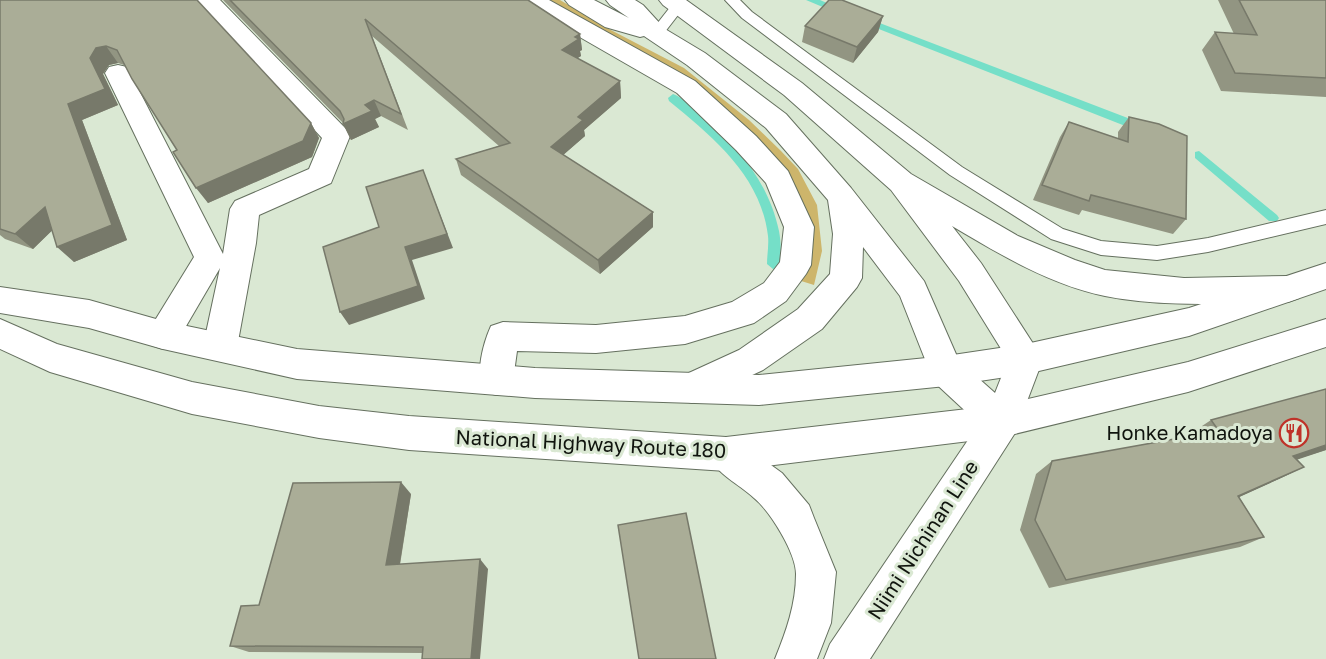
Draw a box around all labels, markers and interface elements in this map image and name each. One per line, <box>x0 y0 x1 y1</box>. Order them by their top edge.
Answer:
restaurant icon: Honke Kamadoya <box>1278 417 1310 449</box>
place label: Honke Kamadoya <box>1106 420 1273 444</box>
street label: National Highway Route 180 <box>455 424 727 462</box>
street label: Niimi Nichinan Line <box>862 455 983 623</box>

